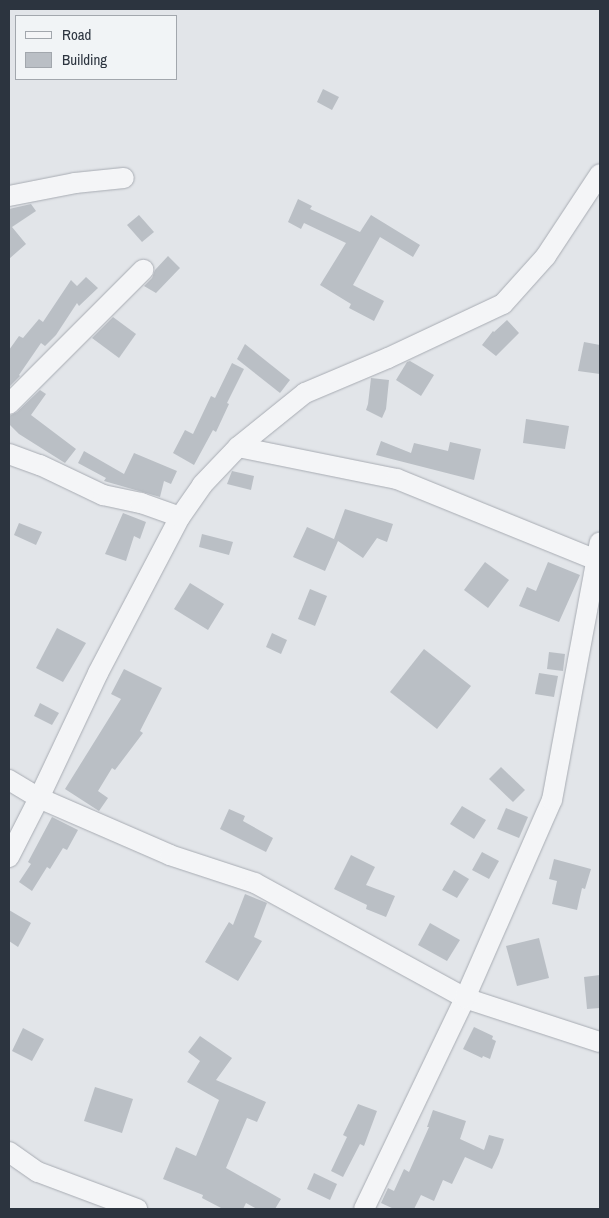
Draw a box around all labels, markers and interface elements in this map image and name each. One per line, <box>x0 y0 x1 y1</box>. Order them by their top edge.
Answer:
legend <box>15 15 178 80</box>
text: Road <box>62 24 91 45</box>
text: Building <box>62 49 107 70</box>

